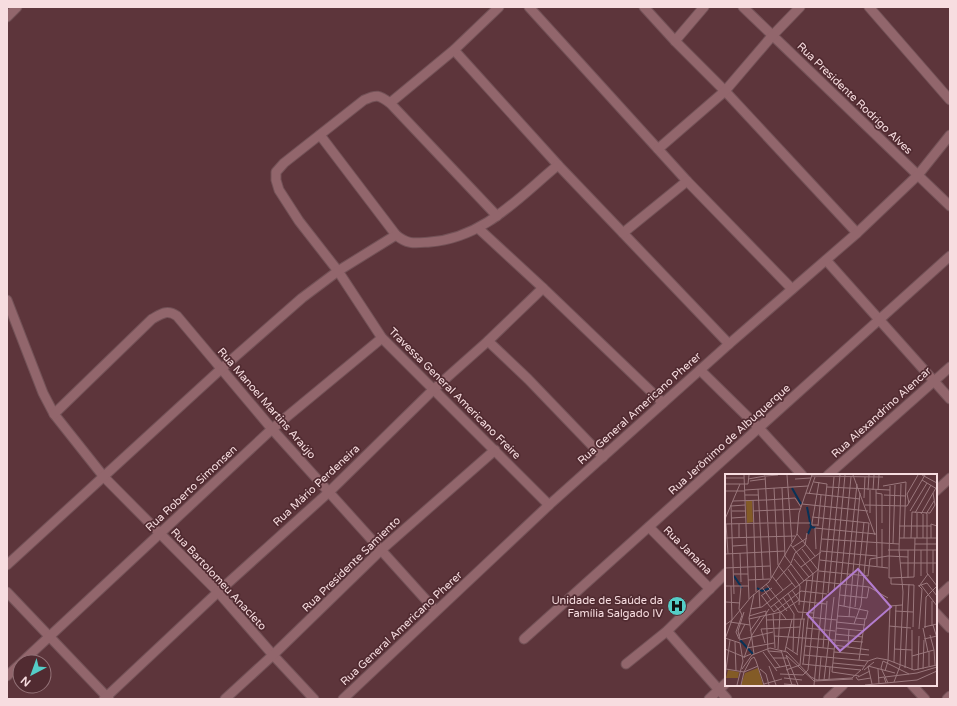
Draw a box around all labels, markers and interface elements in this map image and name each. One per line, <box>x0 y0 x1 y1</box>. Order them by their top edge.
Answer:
street label: Rua Presidente Rodrigo Alves <box>794 40 915 157</box>
street label: Travessa General Americano Freire <box>386 325 523 462</box>
street label: Rua Manoel Martins Araújo <box>215 345 319 462</box>
street label: Rua General Americano Pherer <box>575 349 704 467</box>
street label: Rua Alexandrino Alencar <box>829 364 934 461</box>
street label: Rua Jerônimo de Albuquerque <box>666 381 793 497</box>
street label: Rua Mário Perdeneira <box>270 442 362 529</box>
street label: Rua Roberto Simonsen <box>143 443 240 534</box>
inset map <box>725 474 937 686</box>
street label: Rua Presidente Samiento <box>300 514 403 615</box>
street label: Rua Janaína <box>661 523 715 577</box>
street label: Rua Bartolomeu Anacleto <box>168 526 269 633</box>
street label: Rua General Americano Pherer <box>338 568 465 688</box>
place label: Unidade de Saúde da Família Salgado IV <box>551 594 663 620</box>
hospital icon: Unidade de Saúde da Família Salgado IV <box>666 595 688 617</box>
north arrow <box>12 654 52 694</box>
text: N <box>18 673 33 689</box>

